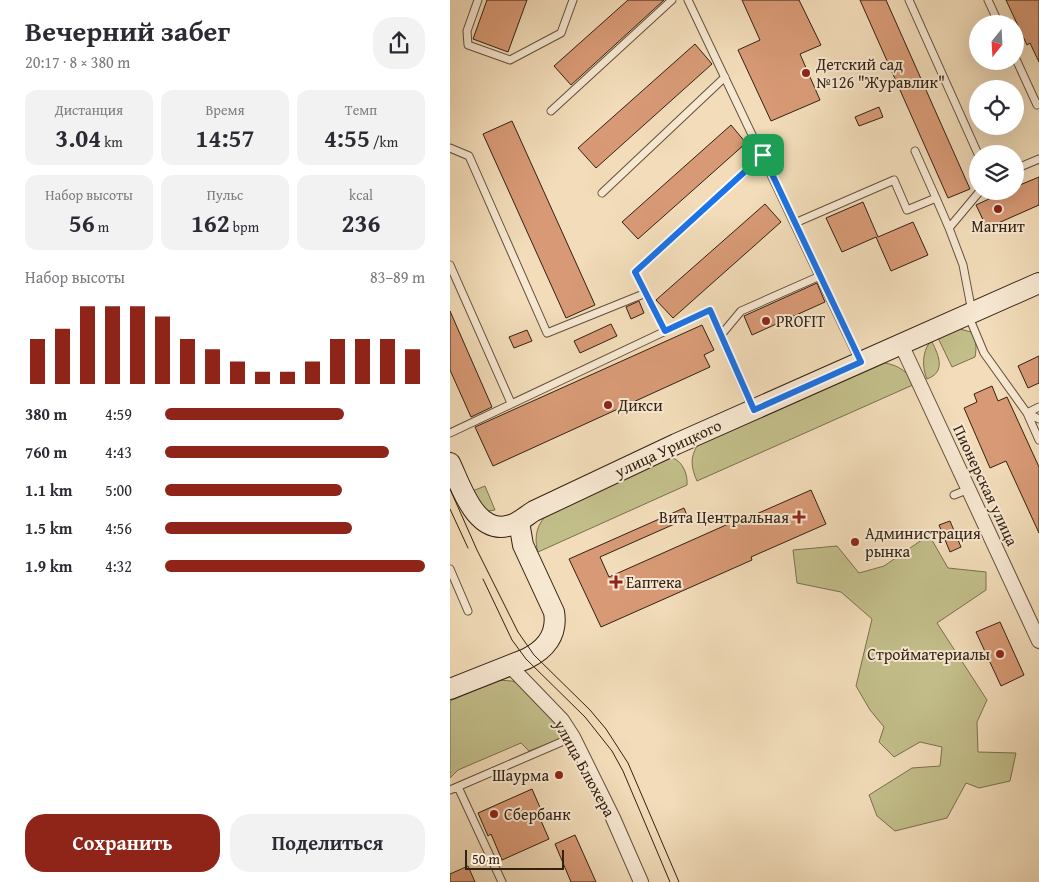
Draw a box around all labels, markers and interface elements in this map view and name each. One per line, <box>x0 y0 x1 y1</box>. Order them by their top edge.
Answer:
text: Вечерний забег <box>25 10 230 51</box>
north arrow <box>969 15 1024 70</box>
map controls <box>969 15 1024 200</box>
button: share <box>373 17 425 69</box>
text: 20:17 · 8 × 380 m <box>25 50 130 74</box>
place label: Детский сад №126 "Журавлик" <box>815 52 945 94</box>
marker: Детский сад №126 "Журавлик" <box>800 67 812 79</box>
button: locate <box>969 80 1024 135</box>
text: Дистанция <box>55 100 123 120</box>
text: Время <box>205 100 245 120</box>
text: Темп <box>345 100 377 120</box>
text: 3.04 <box>55 120 101 156</box>
text: 14:57 <box>196 120 254 156</box>
text: 4:55 <box>324 120 370 156</box>
text: km <box>101 132 123 152</box>
text: /km <box>370 132 398 152</box>
pin <box>742 134 784 176</box>
icon: arrive <box>749 141 777 169</box>
button: layers <box>969 145 1024 200</box>
text: Набор высоты <box>45 185 133 205</box>
text: Пульс <box>207 185 243 205</box>
text: kcal <box>349 185 373 205</box>
marker: Магнит <box>992 203 1004 215</box>
text: 56 <box>69 205 95 241</box>
text: 162 <box>191 205 230 241</box>
text: 236 <box>342 205 380 241</box>
place label: Магнит <box>971 214 1025 238</box>
text: m <box>95 217 109 237</box>
text: bpm <box>230 217 259 237</box>
text: Набор высоты <box>25 265 125 289</box>
text: 83–89 m <box>370 265 425 289</box>
place label: PROFIT <box>776 309 825 333</box>
marker: PROFIT <box>760 315 772 327</box>
place label: Дикси <box>617 393 663 417</box>
marker: Дикси <box>602 399 614 411</box>
text: 380 m <box>25 402 67 426</box>
text: 4:59 <box>105 402 132 426</box>
street label: улица Урицкого <box>610 413 725 484</box>
street label: Пионерская улица <box>947 420 1025 550</box>
text: 760 m <box>25 440 67 464</box>
text: 4:43 <box>105 440 132 464</box>
text: 1.1 km <box>25 478 72 502</box>
text: 5:00 <box>105 478 132 502</box>
place label: Вита Центральная <box>659 505 789 529</box>
marker: Вита Центральная <box>793 511 805 523</box>
text: 1.5 km <box>25 516 72 540</box>
text: 4:56 <box>105 516 132 540</box>
place label: Администрация рынка <box>865 521 981 563</box>
marker: Администрация рынка <box>849 536 861 548</box>
text: 1.9 km <box>25 554 72 578</box>
text: 4:32 <box>105 554 132 578</box>
place label: Еаптека <box>626 570 682 594</box>
marker: Еаптека <box>610 576 622 588</box>
place label: Стройматериалы <box>867 642 990 666</box>
marker: Стройматериалы <box>994 648 1006 660</box>
street label: улица Блюхера <box>548 714 622 821</box>
place label: Шаурма <box>492 763 549 787</box>
marker: Шаурма <box>553 769 565 781</box>
place label: Сбербанк <box>504 802 571 826</box>
marker: Сбербанк <box>488 808 500 820</box>
button: Сохранить <box>25 814 220 872</box>
button: Поделиться <box>230 814 425 872</box>
scale bar <box>465 847 564 870</box>
text: 50 m <box>472 849 500 869</box>

